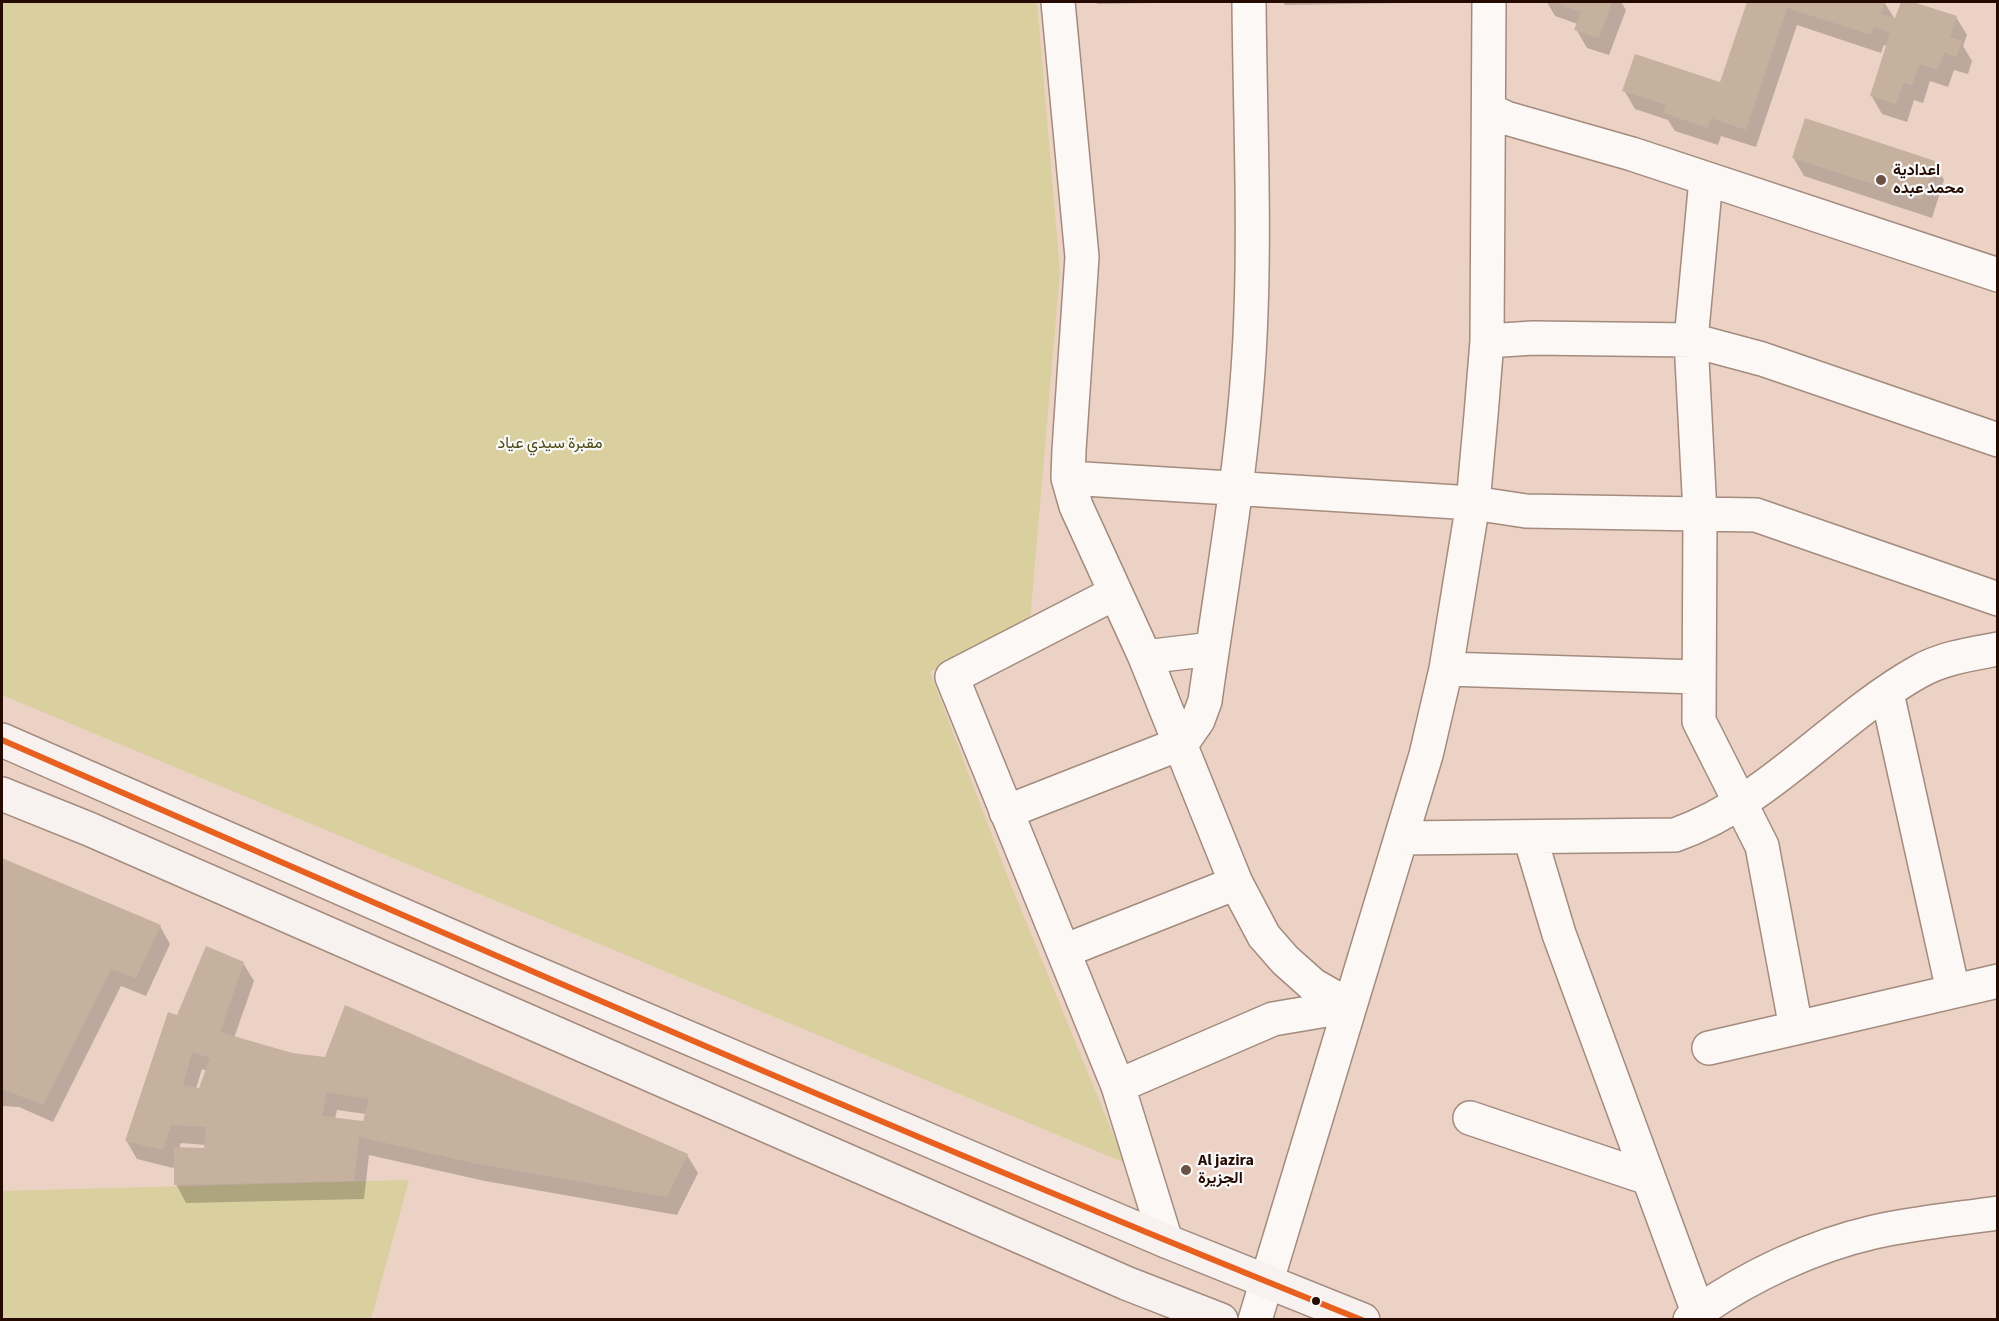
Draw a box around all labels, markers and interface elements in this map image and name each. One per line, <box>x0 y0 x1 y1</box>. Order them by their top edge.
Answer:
place label: اعدادية محمد عبده <box>1893 161 1964 199</box>
marker: اعدادية محمد عبده <box>1874 173 1888 187</box>
park label: مقبرة سيدي عياد <box>497 434 603 454</box>
place label: Al jazira الجزيرة <box>1198 1151 1254 1189</box>
marker: Al jazira الجزيرة <box>1179 1163 1193 1177</box>
unlabelled marker <box>1310 1295 1322 1307</box>

